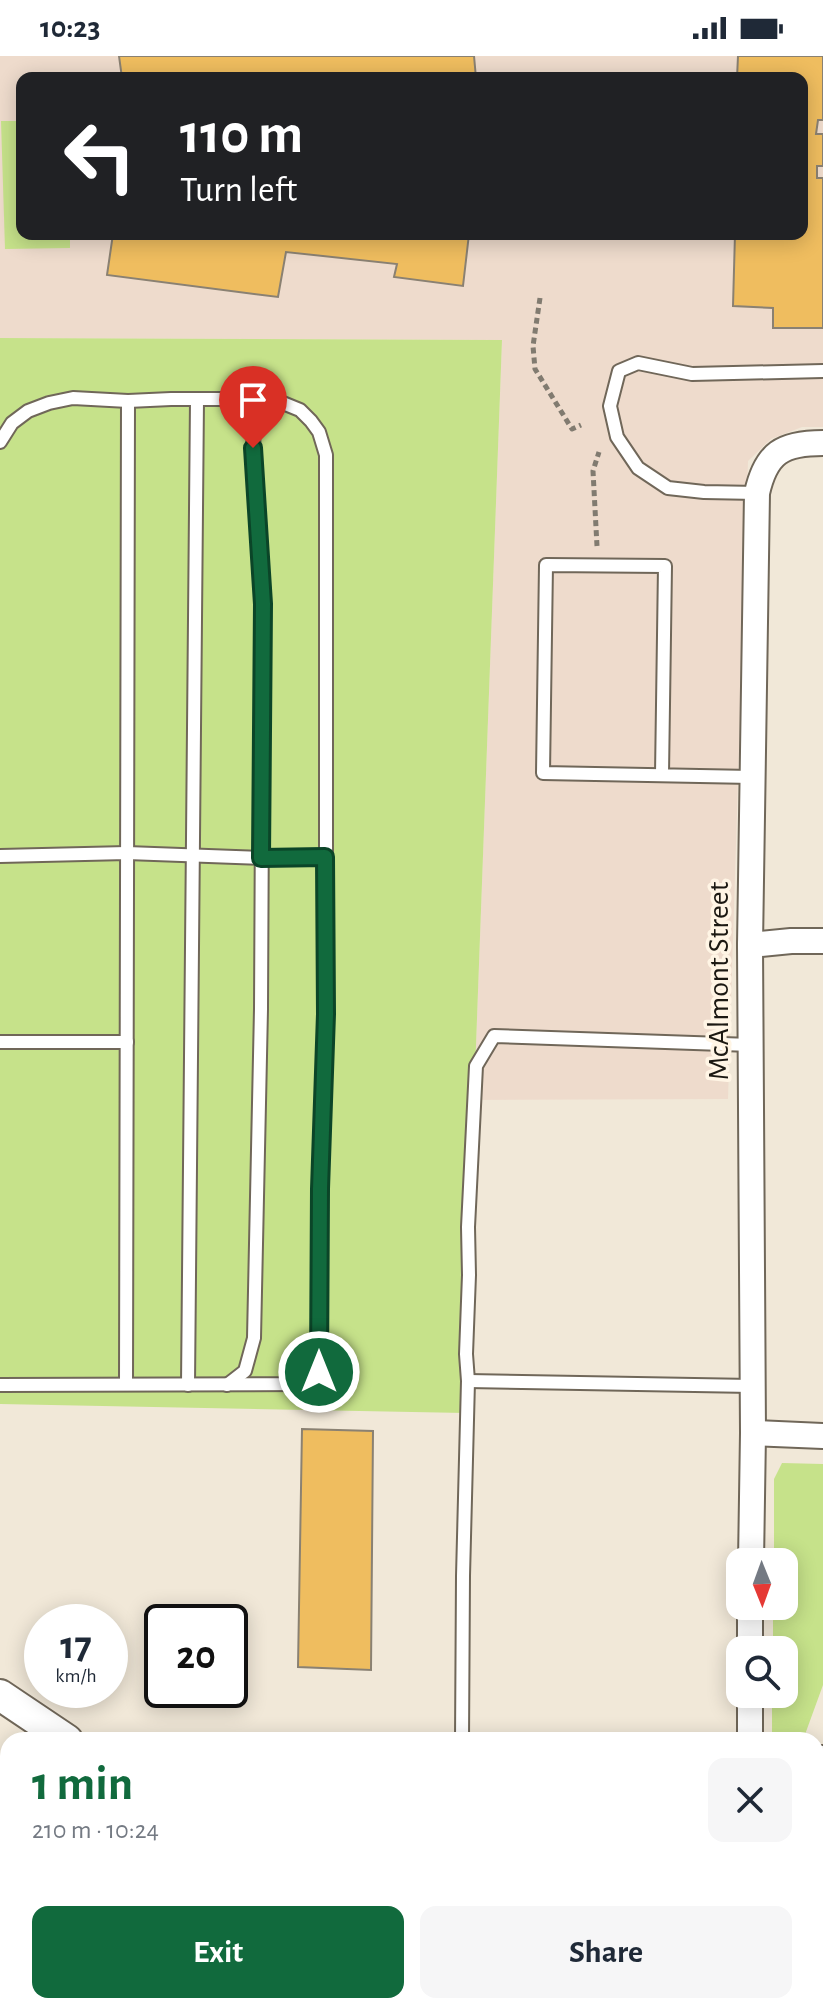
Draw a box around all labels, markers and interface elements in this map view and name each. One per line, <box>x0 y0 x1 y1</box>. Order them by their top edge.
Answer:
text: 10:23 <box>40 13 100 43</box>
icon: left <box>48 104 152 208</box>
text: 110 m <box>180 107 303 163</box>
text: Turn left <box>180 172 297 208</box>
pin <box>219 366 287 448</box>
icon: arrive <box>231 378 275 422</box>
street label: McAlmont Street <box>704 881 734 1080</box>
position arrow <box>277 1330 361 1414</box>
north arrow <box>726 1548 798 1620</box>
map controls <box>726 1548 798 1708</box>
speed limit sign: 20 <box>144 1604 248 1708</box>
text: 17 <box>60 1626 92 1666</box>
button: search <box>726 1636 798 1708</box>
text: km/h <box>55 1666 97 1686</box>
button: close <box>708 1758 792 1842</box>
text: 1 min <box>32 1761 133 1809</box>
text: 210 m · 10:24 <box>32 1817 159 1843</box>
button: Exit <box>32 1906 404 1998</box>
button: Share <box>420 1906 792 1998</box>

